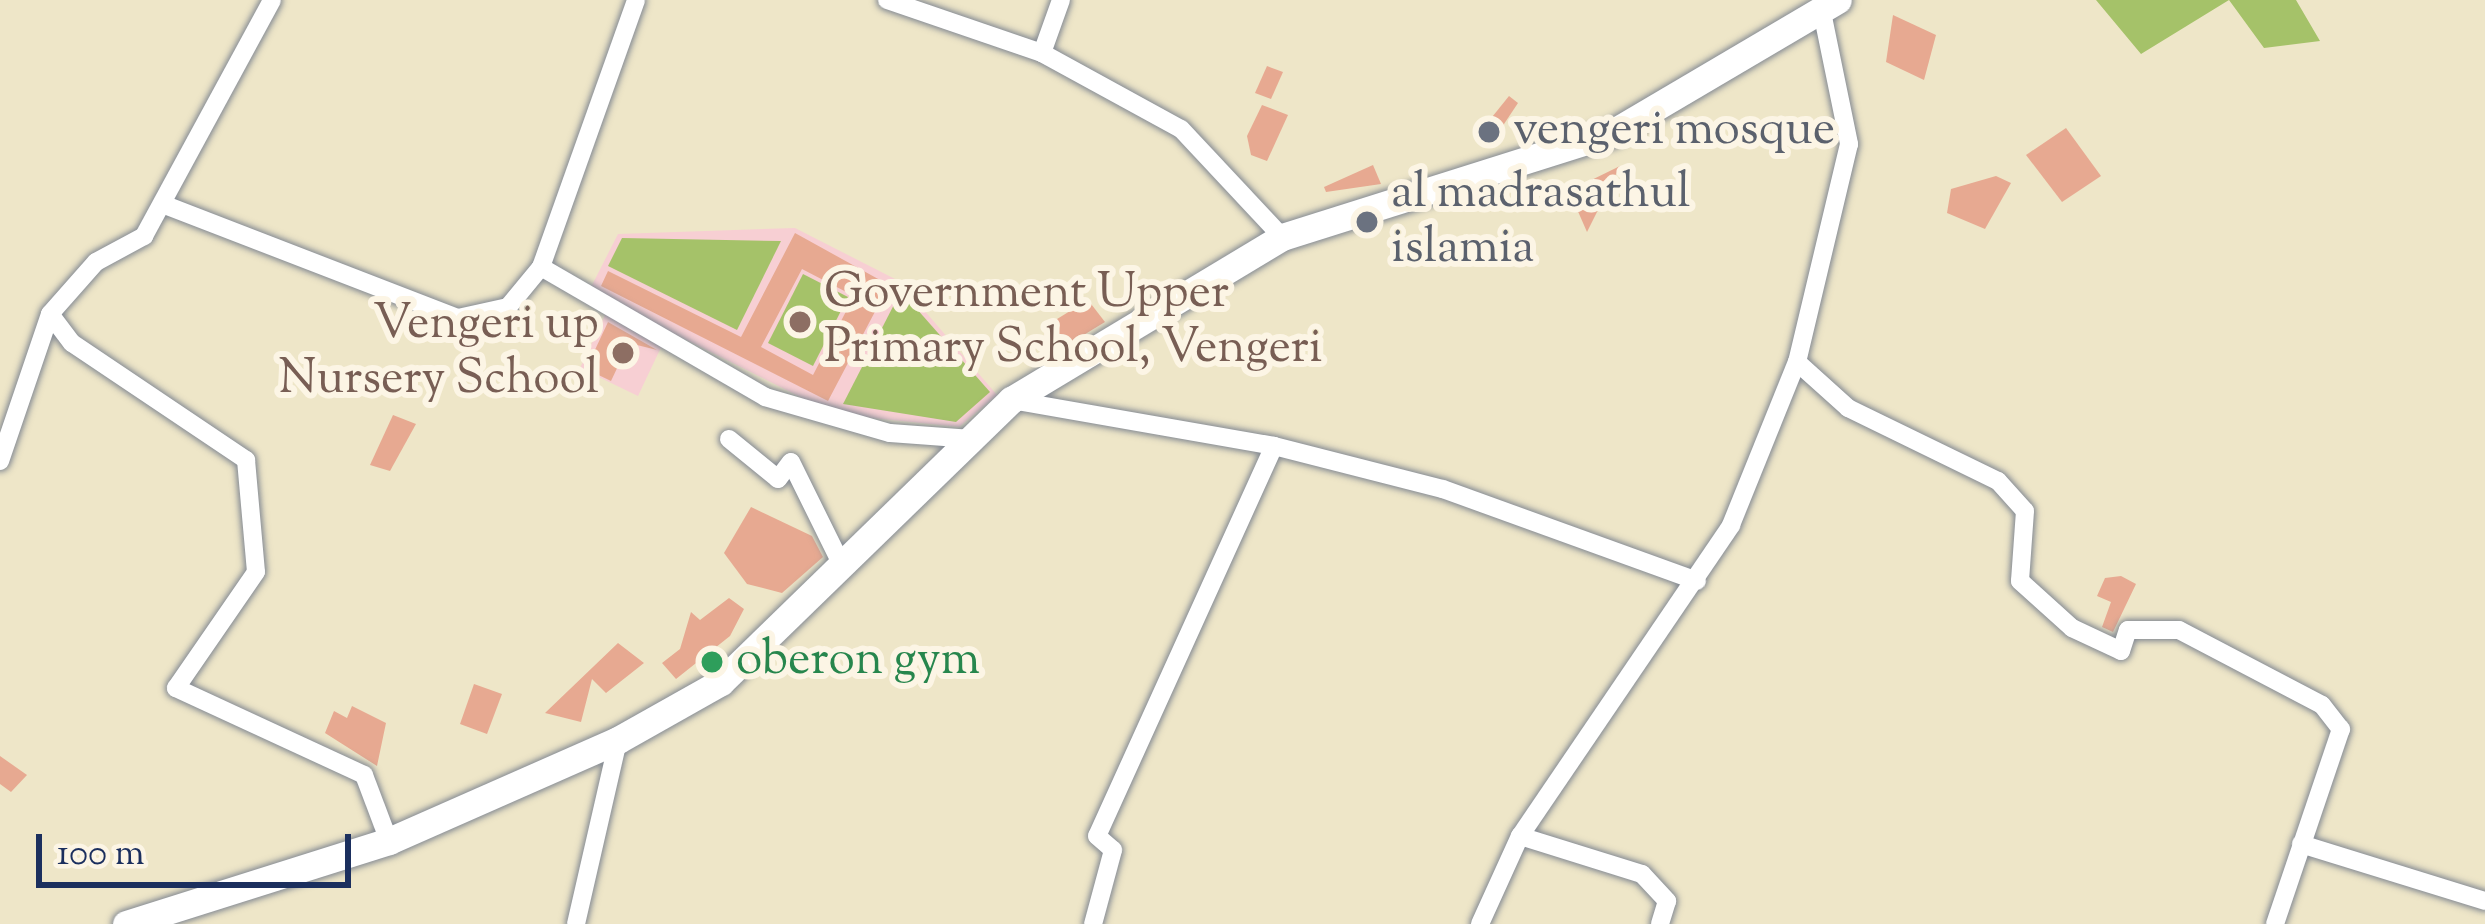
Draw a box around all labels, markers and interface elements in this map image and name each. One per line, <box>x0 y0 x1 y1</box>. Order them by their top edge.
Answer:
place label: vengeri mosque <box>1513 103 1835 161</box>
marker: vengeri mosque <box>1476 119 1502 145</box>
place label: al madrasathul islamia <box>1391 165 1690 278</box>
marker: al madrasathul islamia <box>1354 209 1380 235</box>
place label: Government Upper Primary School, Vengeri <box>824 265 1322 378</box>
place label: Vengeri up Nursery School <box>279 296 599 409</box>
marker: Government Upper Primary School, Vengeri <box>787 309 813 335</box>
marker: Vengeri up Nursery School <box>610 340 636 366</box>
place label: oberon gym <box>736 633 980 691</box>
marker: oberon gym <box>699 649 725 675</box>
scale bar <box>42 810 357 884</box>
text: 100 m <box>57 829 144 881</box>

